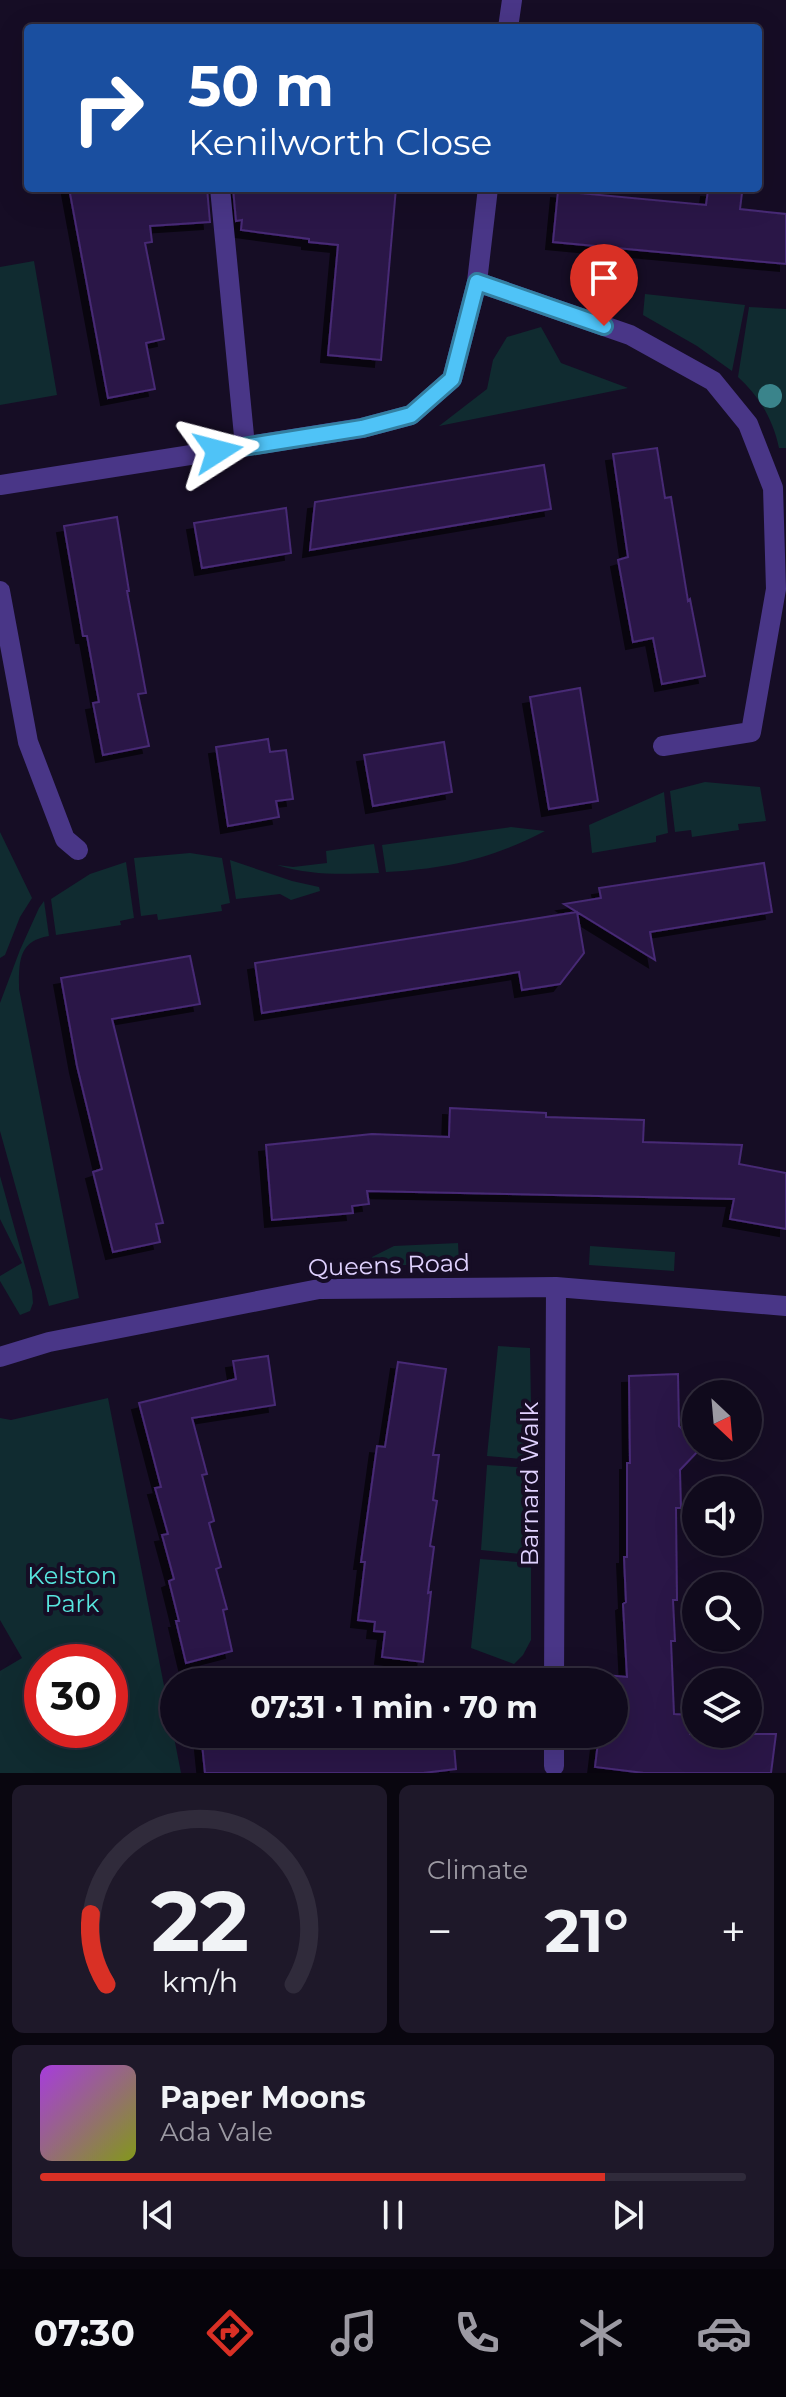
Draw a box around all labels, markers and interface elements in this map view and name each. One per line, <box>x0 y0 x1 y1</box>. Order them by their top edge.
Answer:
text: 50 m <box>188 52 334 120</box>
icon: right <box>56 56 160 160</box>
text: Kenilworth Close <box>188 120 492 164</box>
pin <box>570 244 638 326</box>
icon: arrive <box>582 256 626 300</box>
position arrow <box>176 409 260 493</box>
street label: Queens Road <box>307 1248 471 1282</box>
north arrow <box>682 1380 762 1460</box>
map controls <box>682 1380 762 1748</box>
street label: Barnard Walk <box>515 1401 544 1566</box>
button: sound <box>682 1476 762 1556</box>
park label: Kelston Park <box>27 1561 117 1618</box>
button: search <box>682 1572 762 1652</box>
speed limit sign: 30 <box>24 1644 128 1748</box>
button: layers <box>682 1668 762 1748</box>
text: 07:31 · 1 min · 70 m <box>250 1689 538 1726</box>
text: Climate <box>427 1854 528 1886</box>
text: 22 <box>150 1870 249 1972</box>
text: 21° <box>545 1894 629 1967</box>
text: − <box>427 1904 452 1958</box>
text: + <box>721 1904 746 1958</box>
text: km/h <box>161 1964 238 1999</box>
text: Paper Moons <box>160 2079 366 2116</box>
text: Ada Vale <box>160 2116 273 2148</box>
icon: previous <box>136 2193 180 2237</box>
icon: pause <box>371 2193 415 2237</box>
icon: next <box>606 2193 650 2237</box>
icon: directions <box>202 2305 258 2361</box>
icon: music <box>326 2305 382 2361</box>
icon: phone <box>449 2305 505 2361</box>
icon: climate <box>573 2305 629 2361</box>
icon: car <box>696 2305 752 2361</box>
text: 07:30 <box>34 2311 135 2355</box>

